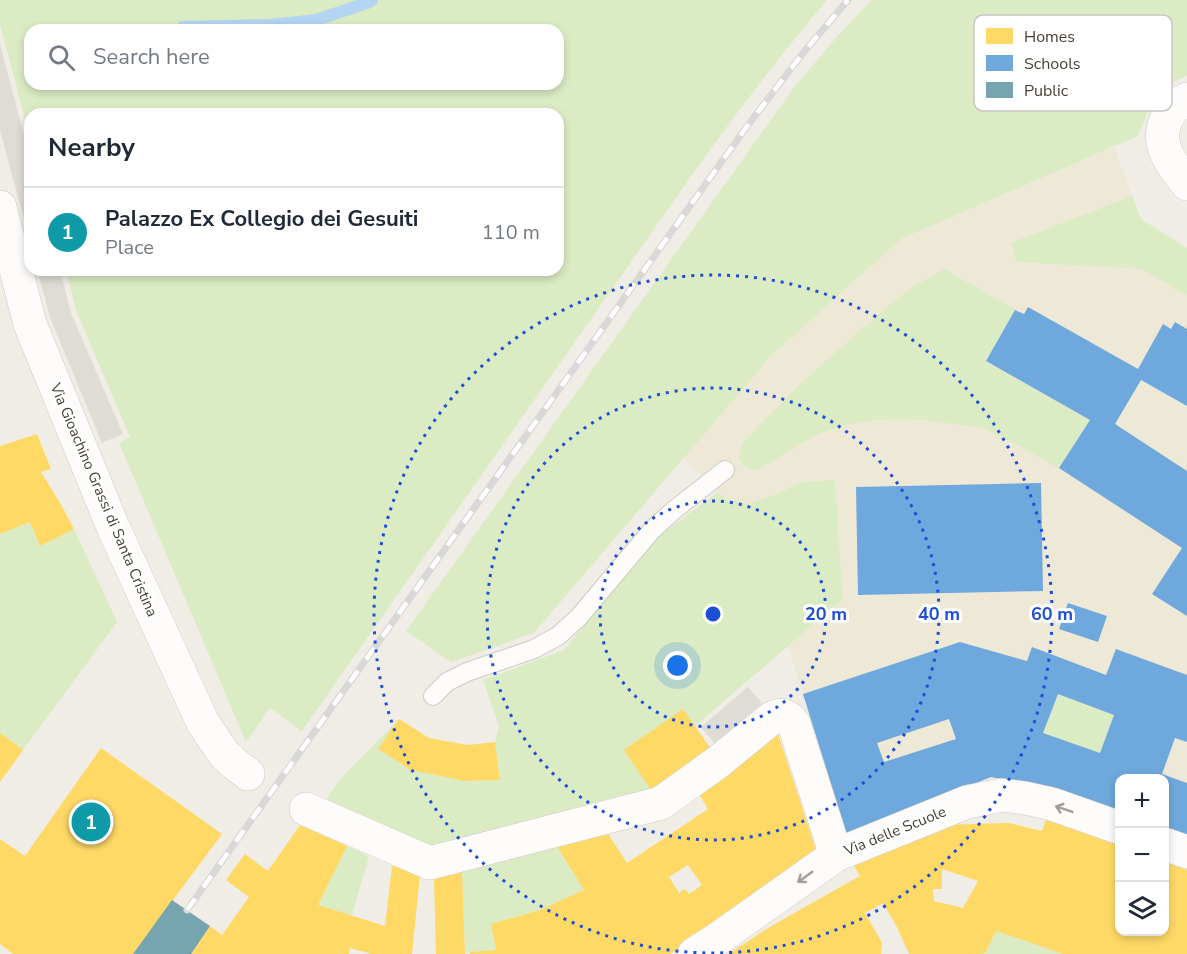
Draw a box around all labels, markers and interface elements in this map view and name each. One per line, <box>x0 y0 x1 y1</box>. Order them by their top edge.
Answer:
legend <box>974 15 1172 111</box>
search box <box>24 24 564 90</box>
text: Homes <box>1024 26 1075 48</box>
icon: search <box>45 41 78 74</box>
text: Search here <box>93 42 210 72</box>
text: Schools <box>1024 53 1080 75</box>
text: Public <box>1024 80 1069 102</box>
text: Nearby <box>48 130 135 165</box>
text: Palazzo Ex Collegio dei Gesuiti <box>105 204 418 234</box>
text: 1 <box>62 219 74 246</box>
text: 110 m <box>482 219 540 246</box>
text: Place <box>105 234 154 261</box>
street label: Via Gioachino Grassi di Santa Cristina <box>45 379 162 620</box>
text: 20 m <box>805 602 847 626</box>
text: 40 m <box>918 602 960 626</box>
text: 60 m <box>1031 602 1073 626</box>
centre of rings <box>703 604 723 624</box>
your location <box>663 651 692 680</box>
map controls <box>1115 774 1169 936</box>
button: + <box>1115 774 1169 828</box>
pin: 1 <box>72 800 110 844</box>
street label: Via delle Scuole <box>840 801 949 861</box>
one-way arrow <box>1055 802 1074 813</box>
button: − <box>1115 828 1169 882</box>
one-way arrow <box>798 871 814 883</box>
button: layers <box>1115 882 1169 936</box>

